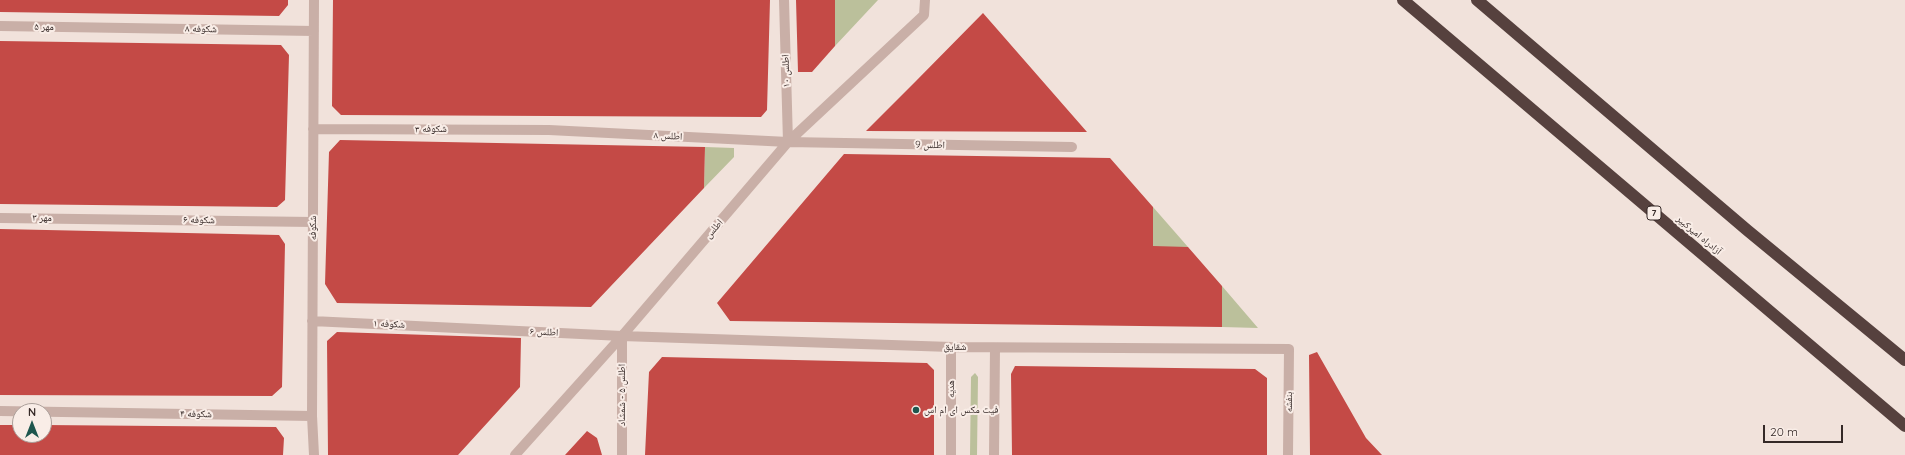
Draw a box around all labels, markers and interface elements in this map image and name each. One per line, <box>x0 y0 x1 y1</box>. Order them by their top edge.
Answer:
street label: مهر ۵ <box>34 21 54 33</box>
street label: شکوفه ۸ <box>185 23 217 35</box>
street label: اطلس ۱۰ <box>779 54 793 88</box>
street label: شکوفه ۳ <box>415 123 447 135</box>
street label: اطلس ۸ <box>653 129 683 143</box>
street label: اطلس 9 <box>915 139 945 151</box>
road number: 7 <box>1647 206 1661 220</box>
street label: مهر ۳ <box>32 212 52 224</box>
street label: آزادراه امیرکبیر <box>1674 213 1724 257</box>
street label: شکوفه ۶ <box>183 214 215 226</box>
street label: شکوفه <box>307 216 319 240</box>
street label: اطلس <box>702 217 726 241</box>
street label: شکوفه ۱ <box>373 317 405 331</box>
street label: اطلس ۶ <box>529 325 559 339</box>
street label: شقایق <box>943 341 967 353</box>
street label: اطلس ۵ - شمشاد <box>616 364 628 426</box>
street label: هدیه <box>945 380 957 398</box>
street label: بنفشه <box>1283 392 1295 412</box>
north arrow <box>12 403 52 443</box>
place label: فیت مکس ای ام اس <box>924 404 999 416</box>
text: N <box>28 405 36 419</box>
marker: فیت مکس ای ام اس <box>911 405 921 415</box>
street label: شکوفه ۴ <box>180 408 212 420</box>
scale bar <box>1765 417 1845 443</box>
text: 20 m <box>1770 424 1798 439</box>

